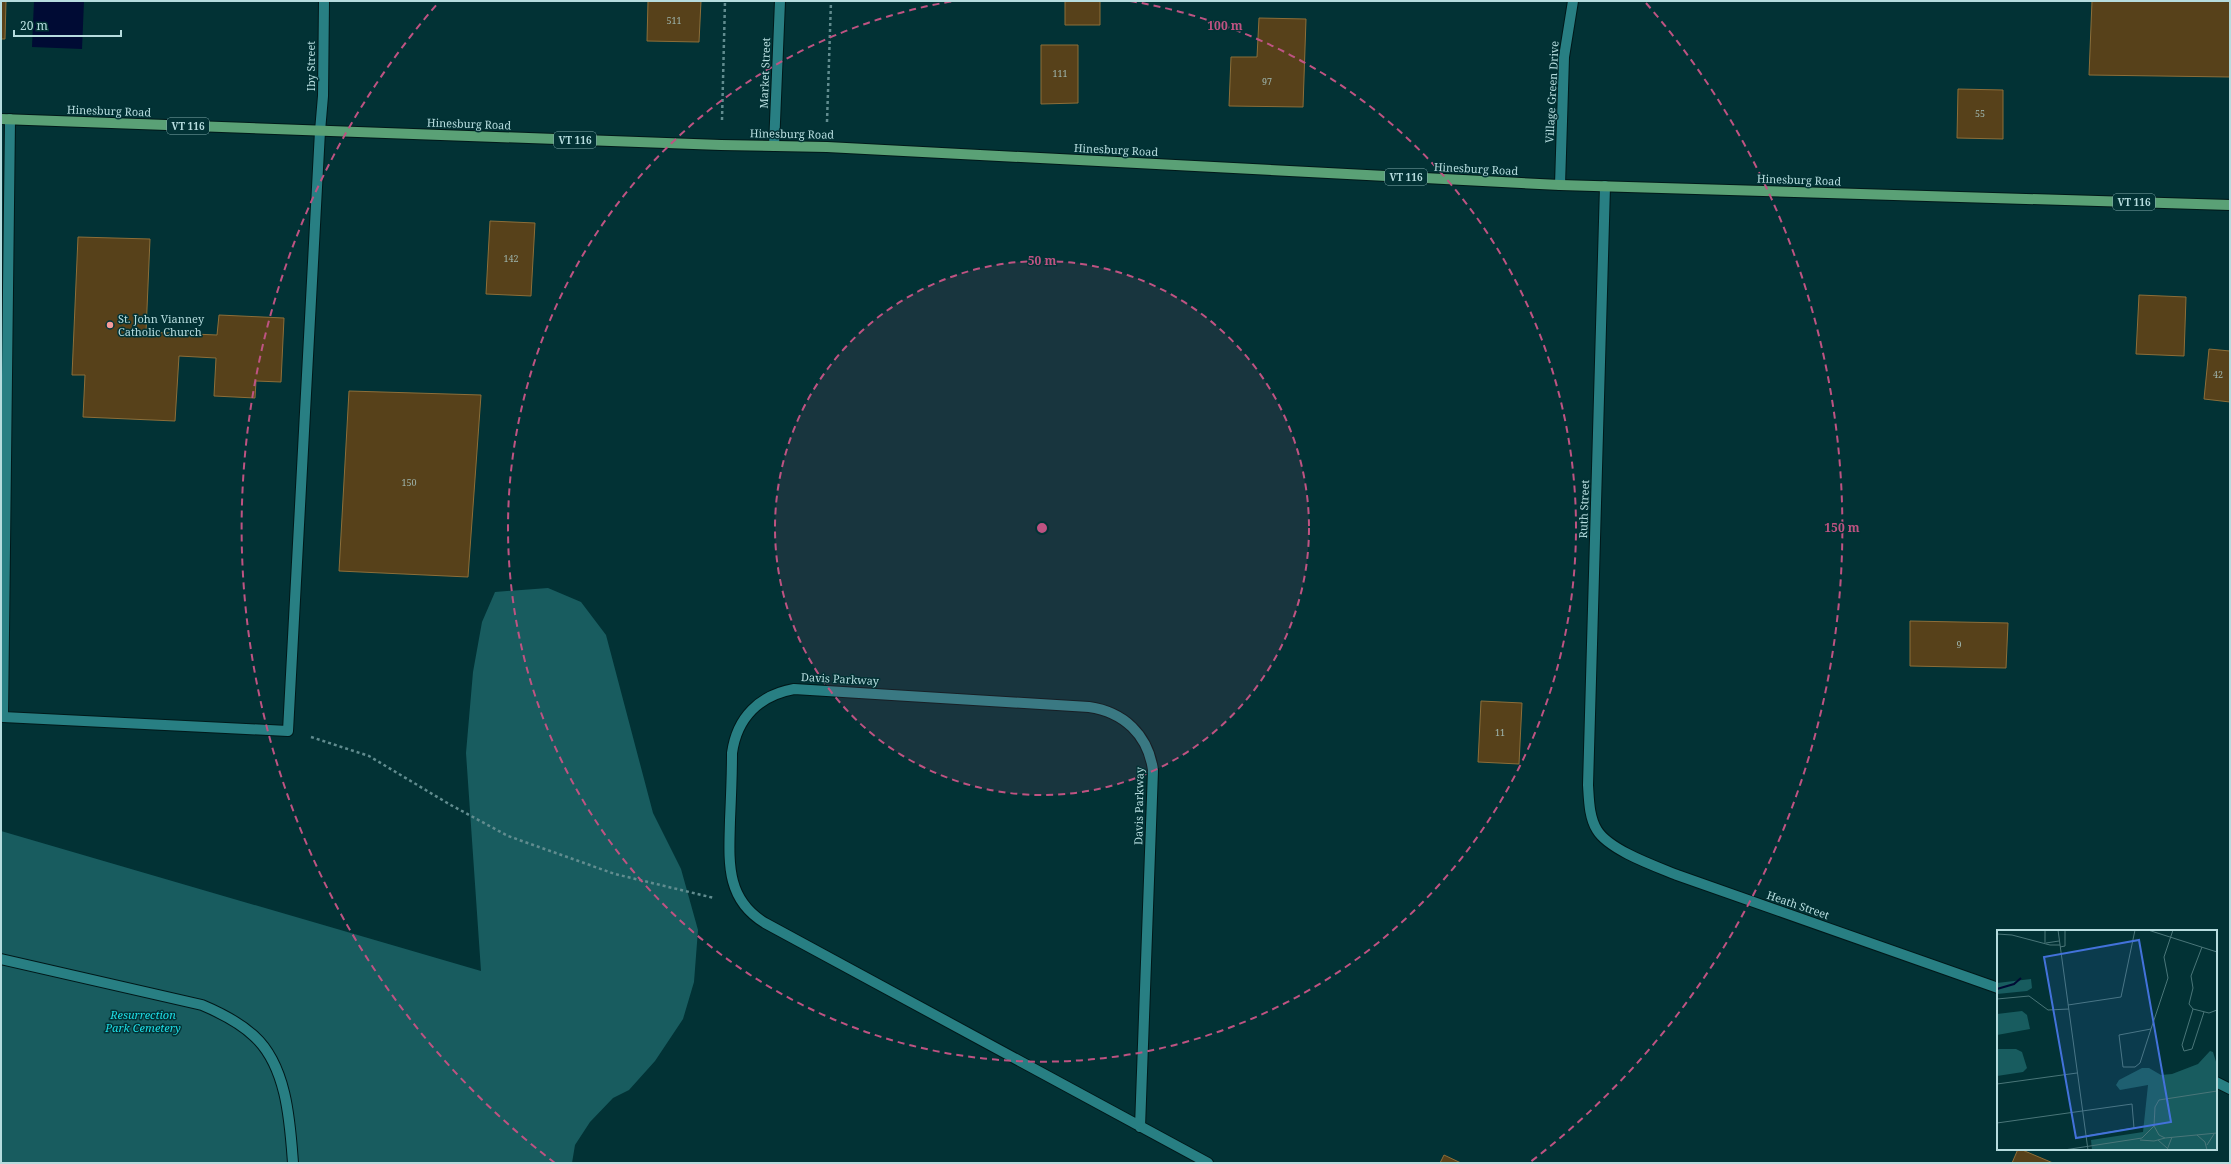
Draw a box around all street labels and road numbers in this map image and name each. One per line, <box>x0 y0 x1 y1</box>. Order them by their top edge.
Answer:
street label: Market Street <box>756 37 773 109</box>
street label: Village Green Drive <box>1541 40 1562 143</box>
street label: Iby Street <box>303 41 318 91</box>
street label: Hinesburg Road <box>67 102 152 119</box>
street label: Hinesburg Road <box>427 115 512 132</box>
road number: VT 116 <box>167 118 209 134</box>
street label: Hinesburg Road <box>750 125 835 142</box>
road number: VT 116 <box>554 132 596 148</box>
street label: Hinesburg Road <box>1073 140 1159 159</box>
street label: Hinesburg Road <box>1433 159 1519 178</box>
road number: VT 116 <box>1385 169 1427 185</box>
street label: Hinesburg Road <box>1757 171 1842 188</box>
road number: VT 116 <box>2113 194 2155 210</box>
street label: Ruth Street <box>1575 479 1592 539</box>
street label: Davis Parkway <box>801 669 880 688</box>
street label: Davis Parkway <box>1130 766 1147 845</box>
street label: Heath Street <box>1765 887 1832 922</box>

